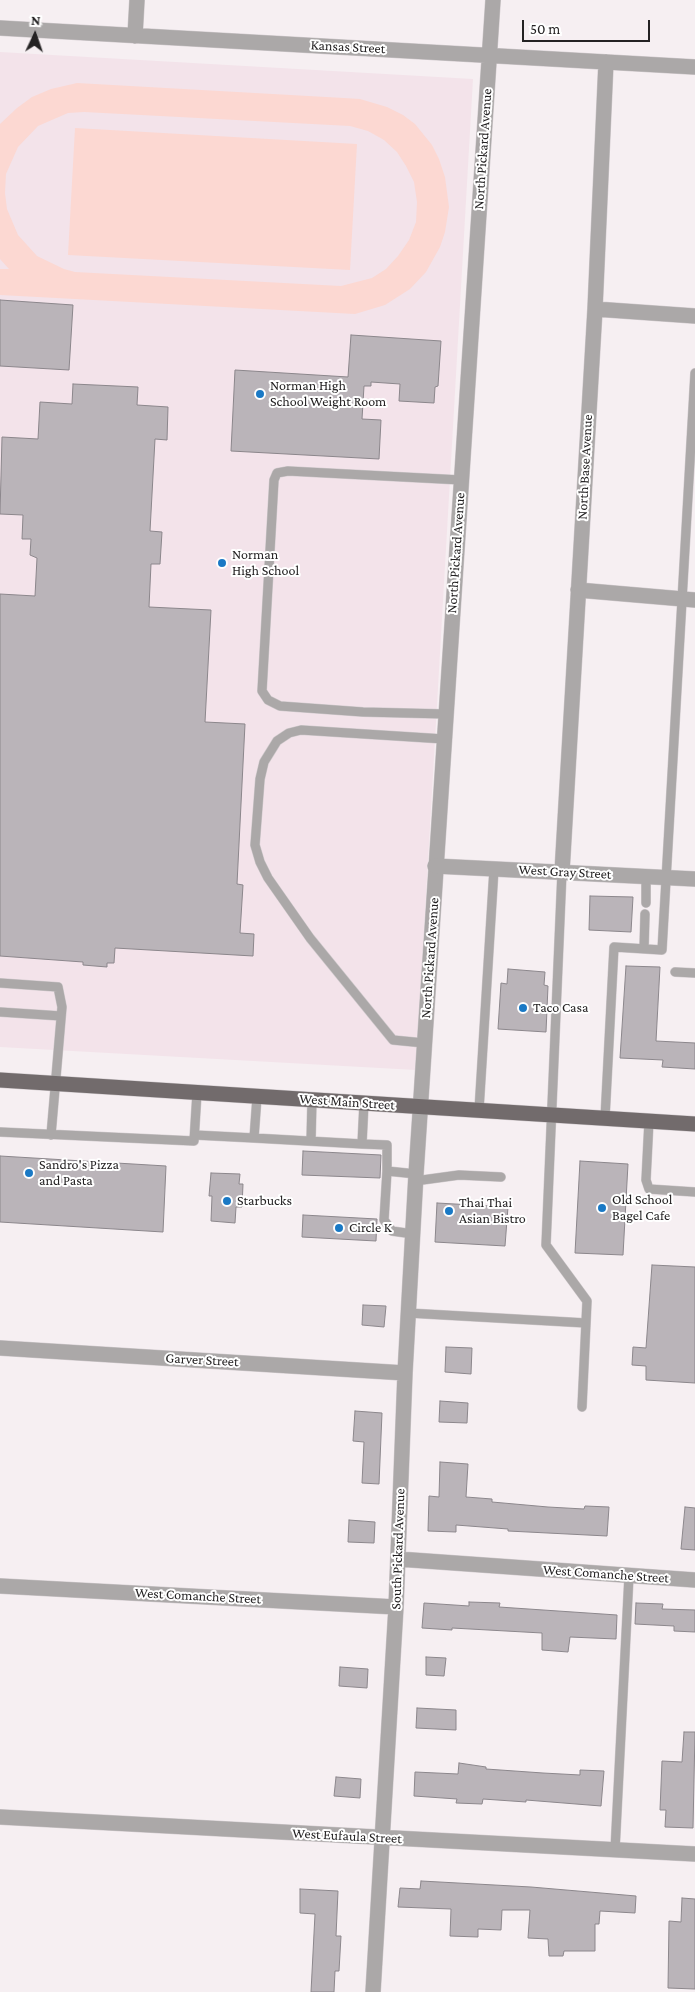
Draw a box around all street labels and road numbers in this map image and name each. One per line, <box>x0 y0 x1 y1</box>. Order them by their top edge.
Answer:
street label: Kansas Street <box>310 37 386 57</box>
street label: North Pickard Avenue <box>470 88 496 210</box>
street label: North Base Avenue <box>574 414 596 520</box>
street label: North Pickard Avenue <box>443 492 469 614</box>
street label: West Gray Street <box>518 861 612 883</box>
street label: North Pickard Avenue <box>417 897 443 1019</box>
street label: West Main Street <box>299 1090 395 1114</box>
street label: Garver Street <box>165 1350 239 1370</box>
street label: South Pickard Avenue <box>387 1488 409 1610</box>
street label: West Comanche Street <box>542 1561 670 1587</box>
street label: West Comanche Street <box>134 1584 262 1608</box>
street label: West Eufaula Street <box>292 1825 402 1847</box>

